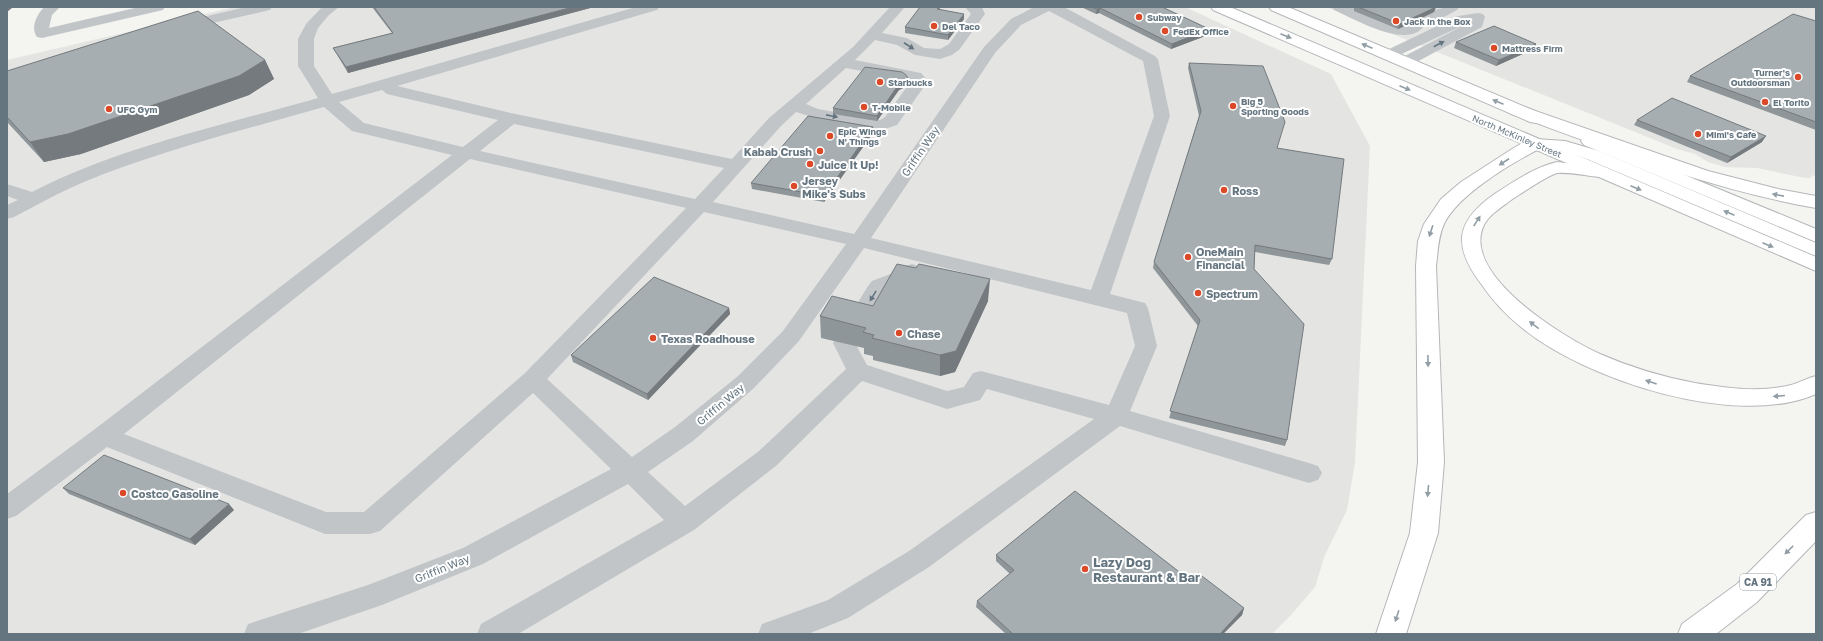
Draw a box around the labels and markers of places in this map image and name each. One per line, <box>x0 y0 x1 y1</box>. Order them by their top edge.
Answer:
marker: Subway <box>1134 12 1144 22</box>
place label: Subway <box>1147 12 1182 23</box>
marker: Jack in the Box <box>1391 16 1401 26</box>
place label: Jack in the Box <box>1404 16 1471 27</box>
marker: Del Taco <box>929 21 939 31</box>
place label: Del Taco <box>942 21 981 32</box>
marker: FedEx Office <box>1160 26 1170 36</box>
place label: FedEx Office <box>1173 26 1230 37</box>
marker: Mattress Firm <box>1489 43 1499 53</box>
place label: Mattress Firm <box>1502 43 1563 54</box>
place label: Turner's Outdoorsman <box>1731 67 1791 88</box>
marker: Turner's Outdoorsman <box>1793 72 1803 82</box>
marker: Starbucks <box>875 77 885 87</box>
place label: Starbucks <box>888 77 933 88</box>
place label: Big 5 Sporting Goods <box>1241 96 1309 117</box>
marker: El Torito <box>1760 97 1770 107</box>
place label: El Torito <box>1773 97 1810 108</box>
marker: Big 5 Sporting Goods <box>1228 101 1238 111</box>
marker: T-Mobile <box>859 102 869 112</box>
place label: T-Mobile <box>872 102 911 113</box>
marker: UFC Gym <box>104 104 114 114</box>
place label: UFC Gym <box>117 104 158 115</box>
place label: Epic Wings N' Things <box>838 126 887 147</box>
marker: Mimi's Cafe <box>1693 129 1703 139</box>
place label: Mimi's Cafe <box>1706 129 1757 140</box>
marker: Epic Wings N' Things <box>825 131 835 141</box>
place label: Kabab Crush <box>744 145 812 158</box>
marker: Kabab Crush <box>815 146 825 156</box>
place label: Juice It Up! <box>818 158 879 171</box>
marker: Juice It Up! <box>805 159 815 169</box>
place label: Jersey Mike's Subs <box>802 174 866 200</box>
marker: Jersey Mike's Subs <box>789 181 799 191</box>
place label: Ross <box>1232 184 1258 197</box>
marker: Ross <box>1219 185 1229 195</box>
place label: OneMain Financial <box>1196 245 1245 271</box>
marker: OneMain Financial <box>1183 252 1193 262</box>
place label: Spectrum <box>1206 287 1258 300</box>
marker: Spectrum <box>1193 288 1203 298</box>
place label: Chase <box>907 327 941 340</box>
marker: Chase <box>894 328 904 338</box>
place label: Texas Roadhouse <box>661 332 755 345</box>
marker: Texas Roadhouse <box>648 333 658 343</box>
place label: Costco Gasoline <box>131 487 219 500</box>
marker: Costco Gasoline <box>118 488 128 498</box>
place label: Lazy Dog Restaurant & Bar <box>1093 554 1200 585</box>
marker: Lazy Dog Restaurant & Bar <box>1080 564 1090 574</box>

